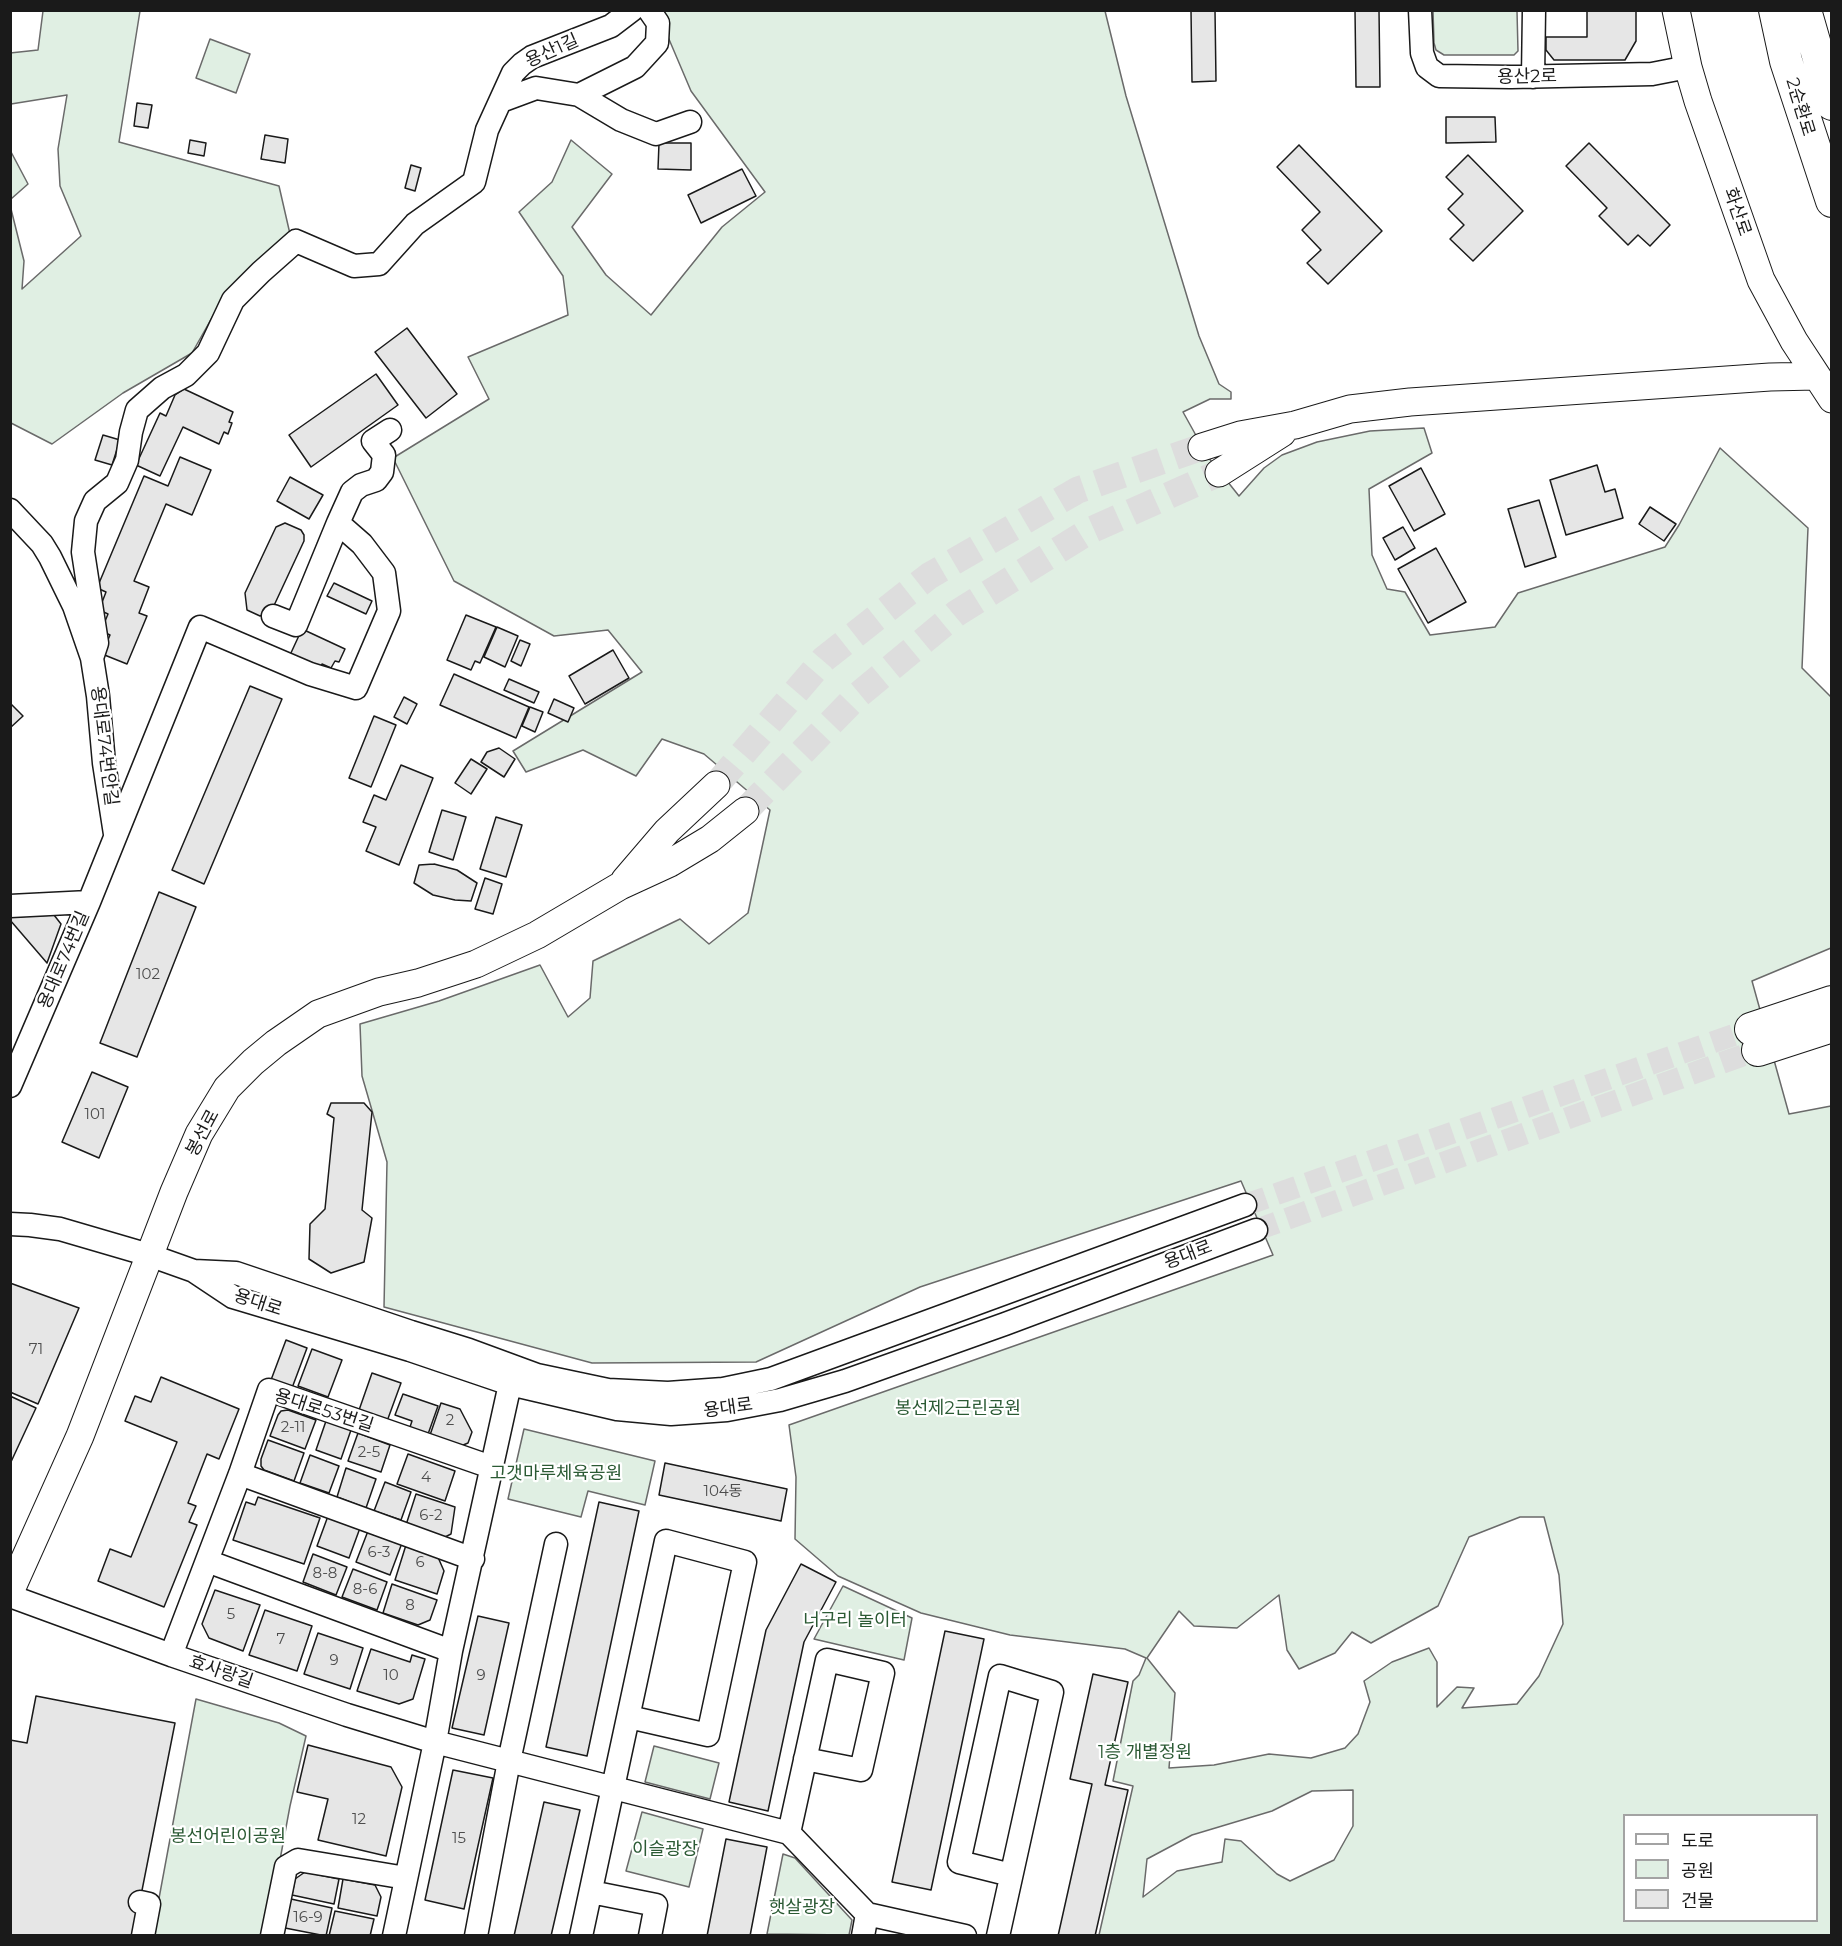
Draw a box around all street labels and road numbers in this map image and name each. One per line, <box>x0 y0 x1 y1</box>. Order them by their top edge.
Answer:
street label: 용산1길 <box>522 30 582 72</box>
street label: 용산2로 <box>1497 66 1557 88</box>
street label: 2순환로 <box>1781 75 1819 139</box>
street label: 화산로 <box>1719 185 1755 239</box>
street label: 용대로74번안길 <box>86 685 122 807</box>
street label: 용대로74번길 <box>34 908 94 1012</box>
street label: 봉선로 <box>182 1106 224 1160</box>
street label: 용대로 <box>1161 1236 1215 1274</box>
street label: 용대로 <box>231 1285 285 1321</box>
street label: 용대로53번길 <box>272 1385 376 1437</box>
street label: 용대로 <box>702 1394 754 1422</box>
street label: 효사랑길 <box>186 1651 256 1693</box>

